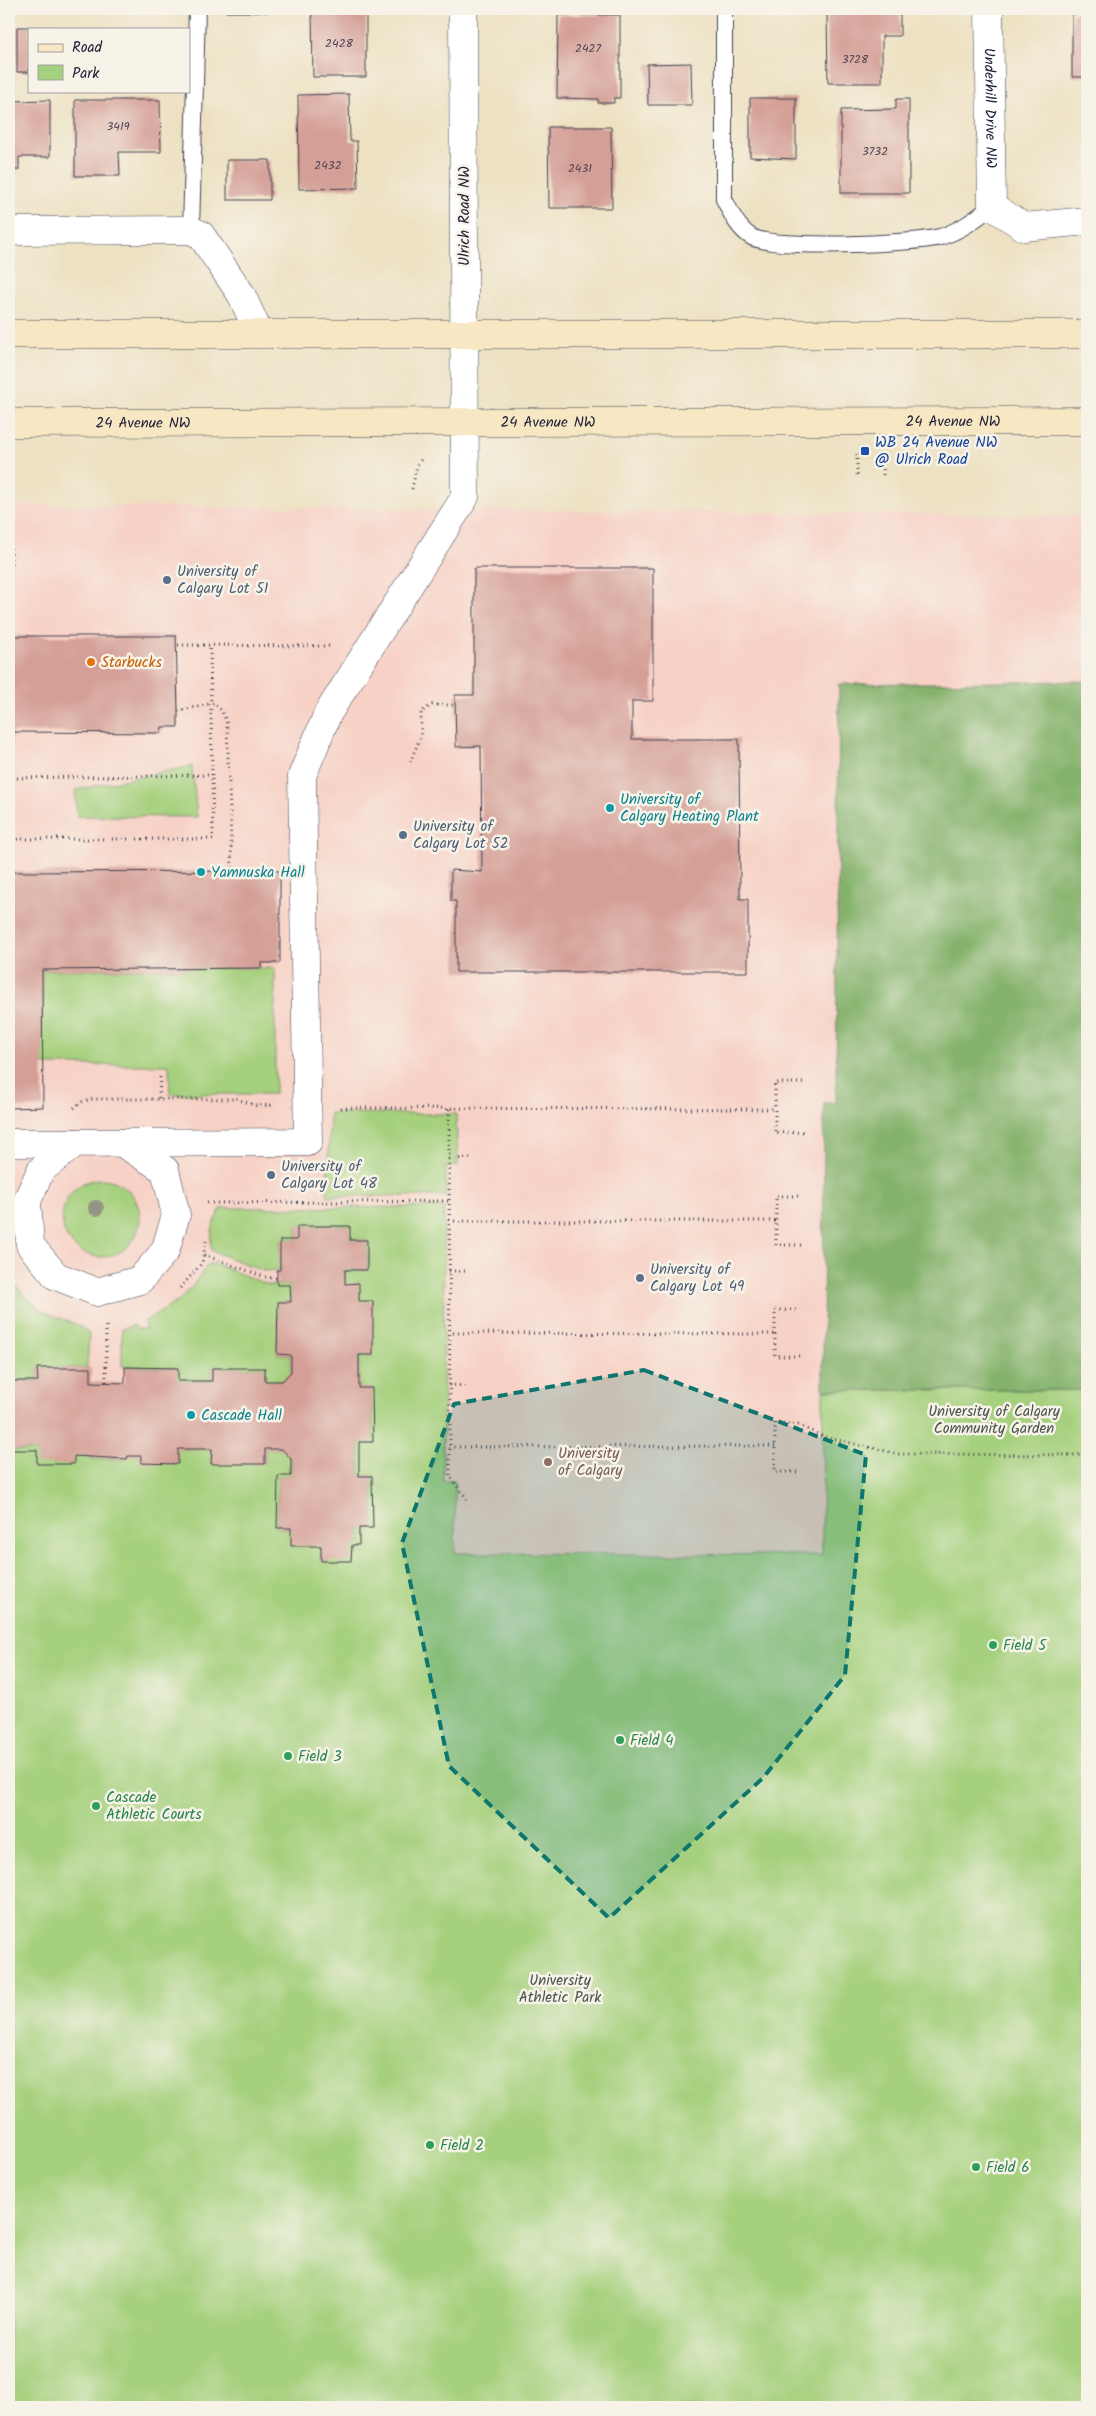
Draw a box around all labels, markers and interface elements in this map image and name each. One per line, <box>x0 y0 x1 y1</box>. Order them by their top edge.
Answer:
legend <box>28 28 190 92</box>
house number: 2428 <box>325 34 354 53</box>
text: Road <box>72 36 103 60</box>
house number: 2427 <box>575 39 602 58</box>
street label: Underhill Drive NW <box>977 48 1002 169</box>
house number: 3728 <box>842 50 869 69</box>
text: Park <box>72 62 100 86</box>
house number: 3419 <box>106 117 130 136</box>
house number: 3732 <box>862 142 888 161</box>
house number: 2432 <box>314 156 342 175</box>
house number: 2431 <box>568 159 592 178</box>
street label: Ulrich Road NW <box>453 166 477 266</box>
street label: 24 Avenue NW <box>905 410 1001 434</box>
street label: 24 Avenue NW <box>500 411 596 435</box>
street label: 24 Avenue NW <box>95 412 191 436</box>
place label: WB 24 Avenue NW @ Ulrich Road <box>875 431 998 472</box>
marker: WB 24 Avenue NW @ Ulrich Road <box>859 445 871 457</box>
place label: University of Calgary Lot 51 <box>177 560 269 601</box>
marker: University of Calgary Lot 51 <box>161 574 173 586</box>
place label: Starbucks <box>101 651 163 675</box>
marker: Starbucks <box>85 656 97 668</box>
place label: University of Calgary Heating Plant <box>620 788 759 829</box>
marker: University of Calgary Heating Plant <box>604 802 616 814</box>
place label: University of Calgary Lot 52 <box>413 815 508 856</box>
marker: University of Calgary Lot 52 <box>397 829 409 841</box>
place label: Yamnuska Hall <box>211 861 305 885</box>
marker: Yamnuska Hall <box>195 866 207 878</box>
place label: University of Calgary Lot 48 <box>281 1155 378 1196</box>
marker: University of Calgary Lot 48 <box>265 1169 277 1181</box>
place label: University of Calgary Lot 49 <box>650 1258 745 1299</box>
marker: University of Calgary Lot 49 <box>634 1272 646 1284</box>
park label: University of Calgary Community Garden <box>928 1400 1061 1441</box>
place label: Cascade Hall <box>201 1404 282 1428</box>
marker: Cascade Hall <box>185 1409 197 1421</box>
place label: University of Calgary <box>558 1442 623 1483</box>
marker: University of Calgary <box>542 1456 554 1468</box>
place label: Field 5 <box>1003 1634 1047 1658</box>
marker: Field 5 <box>987 1639 999 1651</box>
place label: Field 4 <box>630 1729 674 1753</box>
marker: Field 4 <box>614 1734 626 1746</box>
place label: Field 3 <box>298 1745 342 1769</box>
marker: Field 3 <box>282 1750 294 1762</box>
place label: Cascade Athletic Courts <box>106 1786 202 1827</box>
marker: Cascade Athletic Courts <box>90 1800 102 1812</box>
park label: University Athletic Park <box>519 1969 602 2010</box>
place label: Field 2 <box>440 2134 484 2158</box>
marker: Field 2 <box>424 2139 436 2151</box>
place label: Field 6 <box>986 2156 1030 2180</box>
marker: Field 6 <box>970 2161 982 2173</box>

